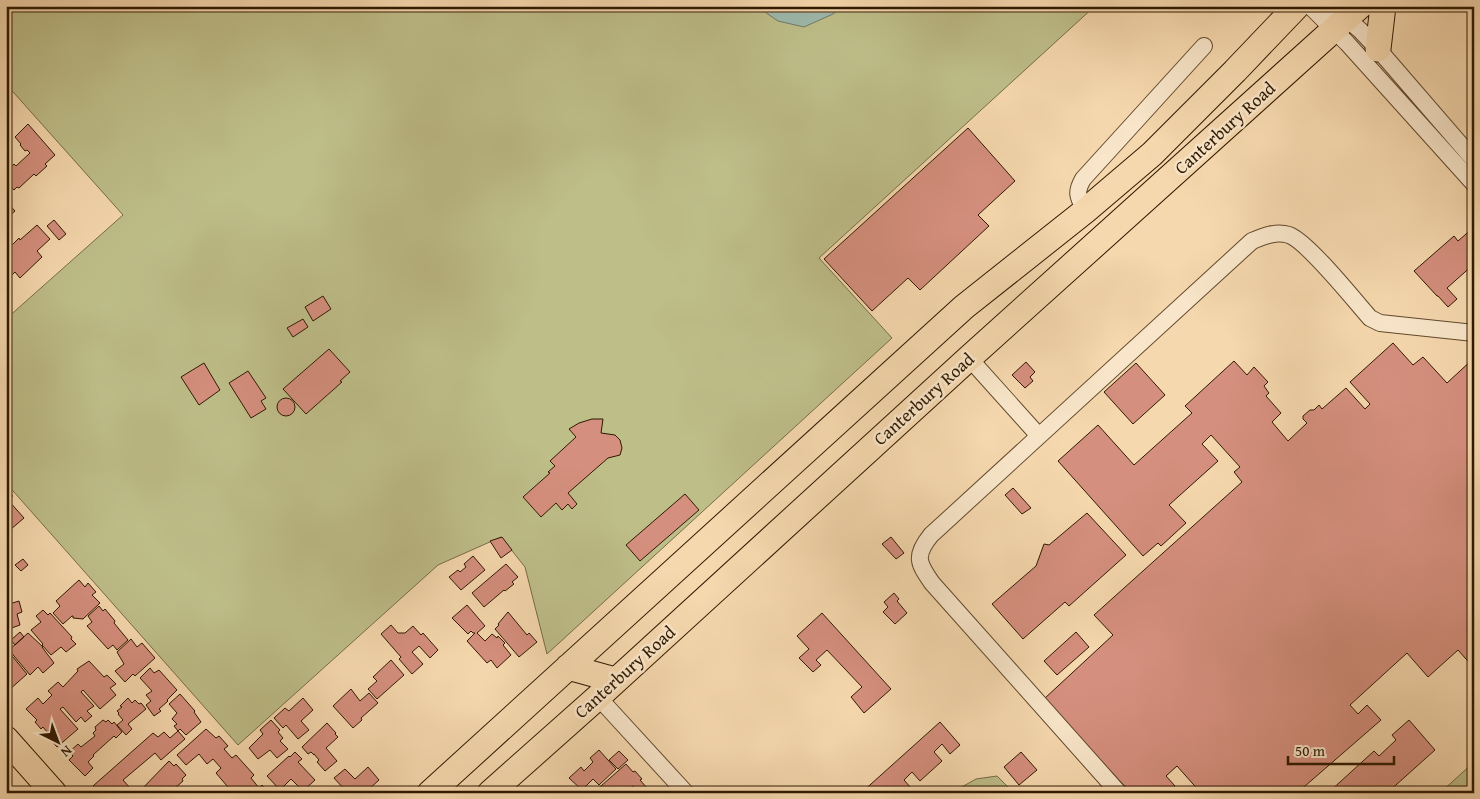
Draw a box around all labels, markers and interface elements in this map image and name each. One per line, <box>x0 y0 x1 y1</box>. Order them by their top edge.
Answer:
street label: Canterbury Road <box>1168 75 1281 180</box>
street label: Canterbury Road <box>867 346 980 451</box>
street label: Canterbury Road <box>568 619 681 724</box>
north arrow <box>32 716 82 766</box>
scale bar <box>1288 734 1394 766</box>
text: 50 m <box>1295 740 1326 761</box>
text: N <box>56 741 77 763</box>

